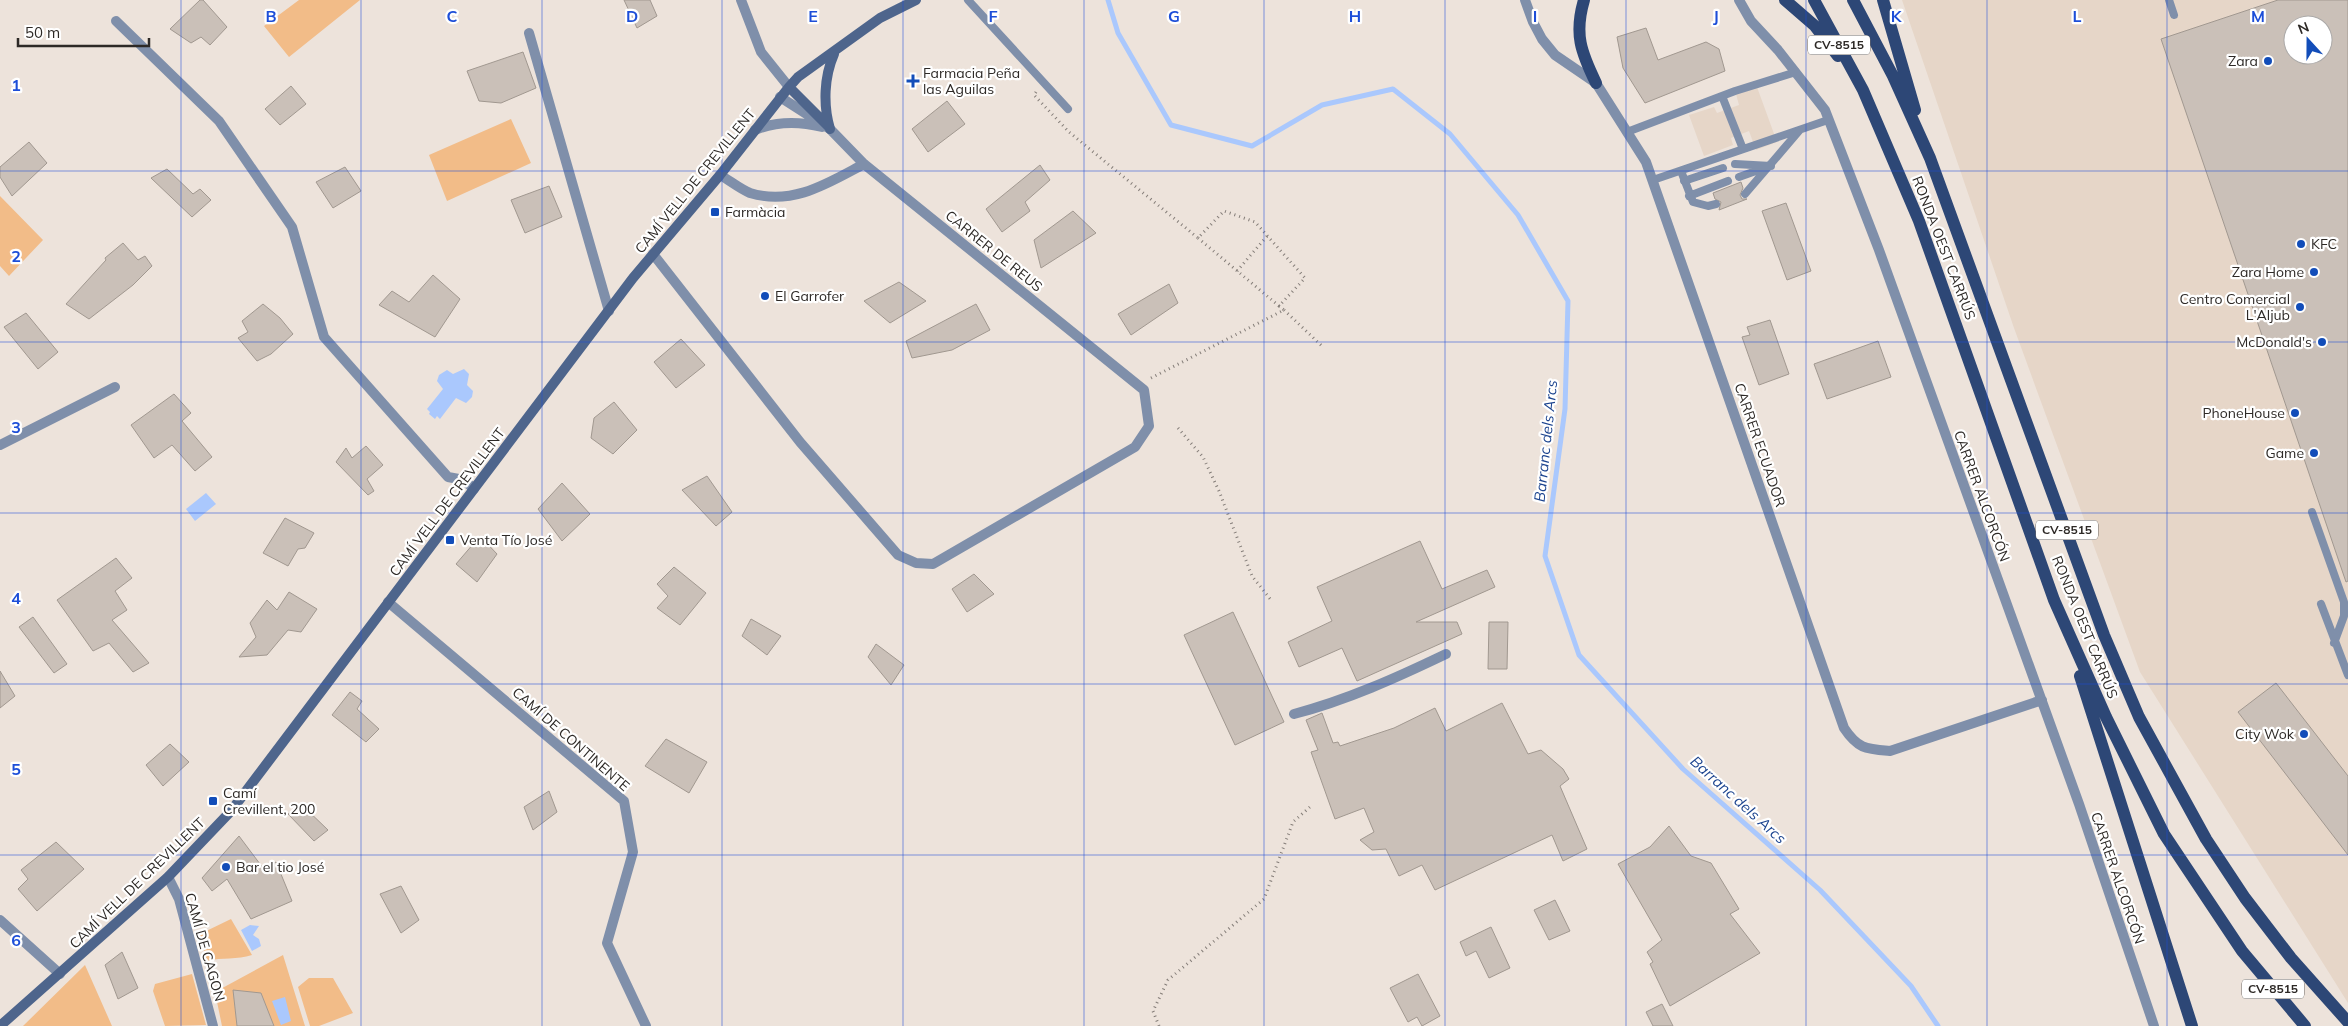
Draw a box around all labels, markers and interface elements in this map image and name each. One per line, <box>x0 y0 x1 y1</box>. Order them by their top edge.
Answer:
text: B <box>265 6 277 26</box>
text: C <box>447 6 458 26</box>
text: D <box>626 6 638 26</box>
text: E <box>808 6 818 26</box>
text: F <box>988 6 998 26</box>
text: G <box>1168 6 1180 26</box>
text: H <box>1349 6 1361 26</box>
text: I <box>1533 6 1537 26</box>
text: J <box>1713 6 1719 26</box>
text: K <box>1891 6 1903 26</box>
text: L <box>2073 6 2082 26</box>
text: M <box>2251 6 2265 26</box>
scale bar <box>18 15 149 47</box>
north arrow <box>2283 15 2333 65</box>
text: N <box>2295 18 2312 38</box>
text: 50 m <box>25 23 60 42</box>
road number: CV-8515 <box>1808 36 1870 54</box>
place label: Zara <box>2228 52 2258 70</box>
marker: Zara <box>2262 55 2274 67</box>
place label: Farmacia Peña las Aguilas <box>923 64 1020 98</box>
text: 1 <box>11 75 21 95</box>
marker: Farmacia Peña las Aguilas <box>907 75 919 87</box>
street label: CAMÍ VELL DE CREVILLENT <box>631 104 759 257</box>
street label: RONDA OEST CARRÚS <box>1908 174 1980 323</box>
place label: Farmàcia <box>725 203 785 221</box>
marker: Farmàcia <box>709 206 721 218</box>
street label: CARRER DE REUS <box>942 206 1046 296</box>
place label: KFC <box>2311 235 2337 253</box>
marker: KFC <box>2295 238 2307 250</box>
text: 2 <box>11 246 21 266</box>
place label: Zara Home <box>2232 263 2304 281</box>
marker: Zara Home <box>2308 266 2320 278</box>
place label: El Garrofer <box>775 287 845 305</box>
marker: El Garrofer <box>759 290 771 302</box>
place label: Centro Comercial L'Aljub <box>2180 290 2290 324</box>
marker: Centro Comercial L'Aljub <box>2294 301 2306 313</box>
place label: McDonald's <box>2236 333 2312 351</box>
marker: McDonald's <box>2316 336 2328 348</box>
water label: Barranc dels Arcs <box>1530 379 1561 503</box>
street label: CARRER ECUADOR <box>1730 381 1790 510</box>
place label: PhoneHouse <box>2203 404 2285 422</box>
marker: PhoneHouse <box>2289 407 2301 419</box>
text: 3 <box>11 417 21 437</box>
street label: CAMÍ VELL DE CREVILLENT <box>385 424 509 580</box>
street label: CARRER ALCORCÓN <box>1950 428 2014 564</box>
place label: Game <box>2265 444 2304 462</box>
marker: Game <box>2308 447 2320 459</box>
road number: CV-8515 <box>2036 520 2098 540</box>
place label: Venta Tío José <box>460 531 552 549</box>
marker: Venta Tío José <box>444 534 456 546</box>
street label: RONDA OEST CARRÚS <box>2048 553 2122 701</box>
text: 4 <box>11 588 21 608</box>
street label: CAMÍ DE CONTINENTE <box>509 683 633 795</box>
place label: City Wok <box>2235 725 2295 743</box>
marker: City Wok <box>2298 728 2310 740</box>
water label: Barranc dels Arcs <box>1686 752 1790 848</box>
text: 5 <box>11 759 21 779</box>
place label: Camí Crevillent, 200 <box>223 784 315 818</box>
marker: Camí Crevillent, 200 <box>207 795 219 807</box>
street label: CARRER ALCORCÓN <box>2087 810 2149 946</box>
street label: CAMÍ VELL DE CREVILLENT <box>66 813 209 952</box>
place label: Bar el tio José <box>236 858 324 876</box>
marker: Bar el tio José <box>220 861 232 873</box>
street label: CAMÍ DE CAGON <box>181 891 229 1003</box>
text: 6 <box>11 930 21 950</box>
road number: CV-8515 <box>2242 980 2304 999</box>

